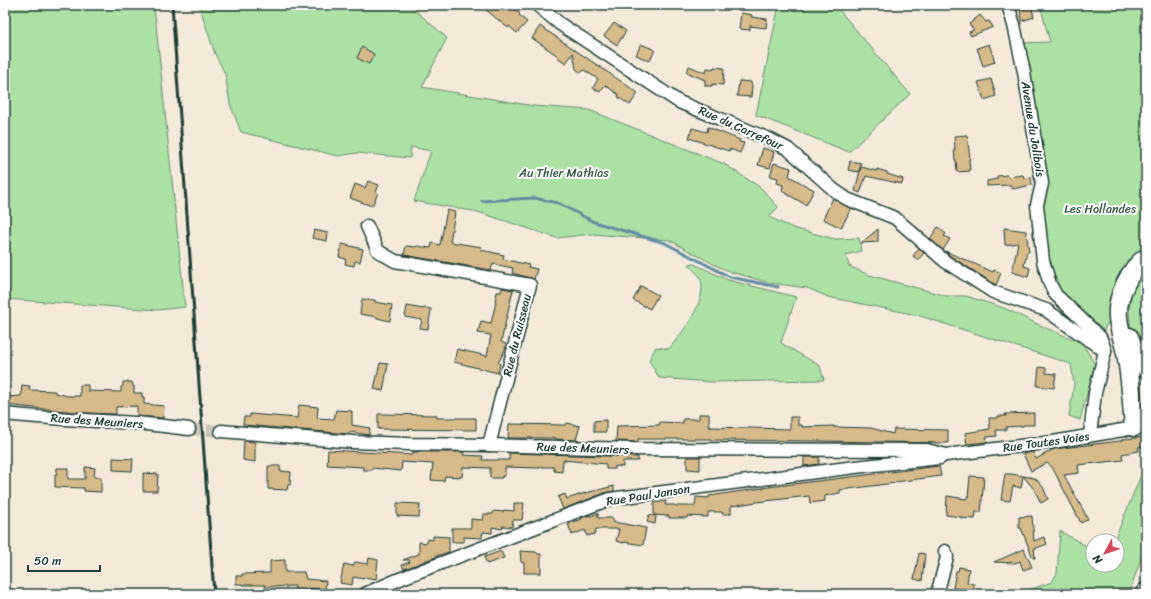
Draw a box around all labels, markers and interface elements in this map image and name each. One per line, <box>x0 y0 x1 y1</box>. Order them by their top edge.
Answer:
street label: Avenue du Jolibois <box>1014 79 1051 178</box>
street label: Rue du Carrefour <box>695 99 788 157</box>
park label: Au Thier Mathias <box>518 162 609 184</box>
park label: Les Hollandes <box>1064 198 1136 220</box>
street label: Rue du Ruisseau <box>496 291 538 379</box>
street label: Rue des Meuniers <box>50 407 144 435</box>
street label: Rue Toutes Voies <box>1001 425 1091 459</box>
street label: Rue des Meuniers <box>536 435 630 461</box>
street label: Rue Paul Janson <box>605 477 692 512</box>
north arrow <box>1085 533 1125 573</box>
scale bar <box>28 547 100 573</box>
text: 50 m <box>34 550 61 572</box>
text: N <box>1088 550 1108 569</box>

